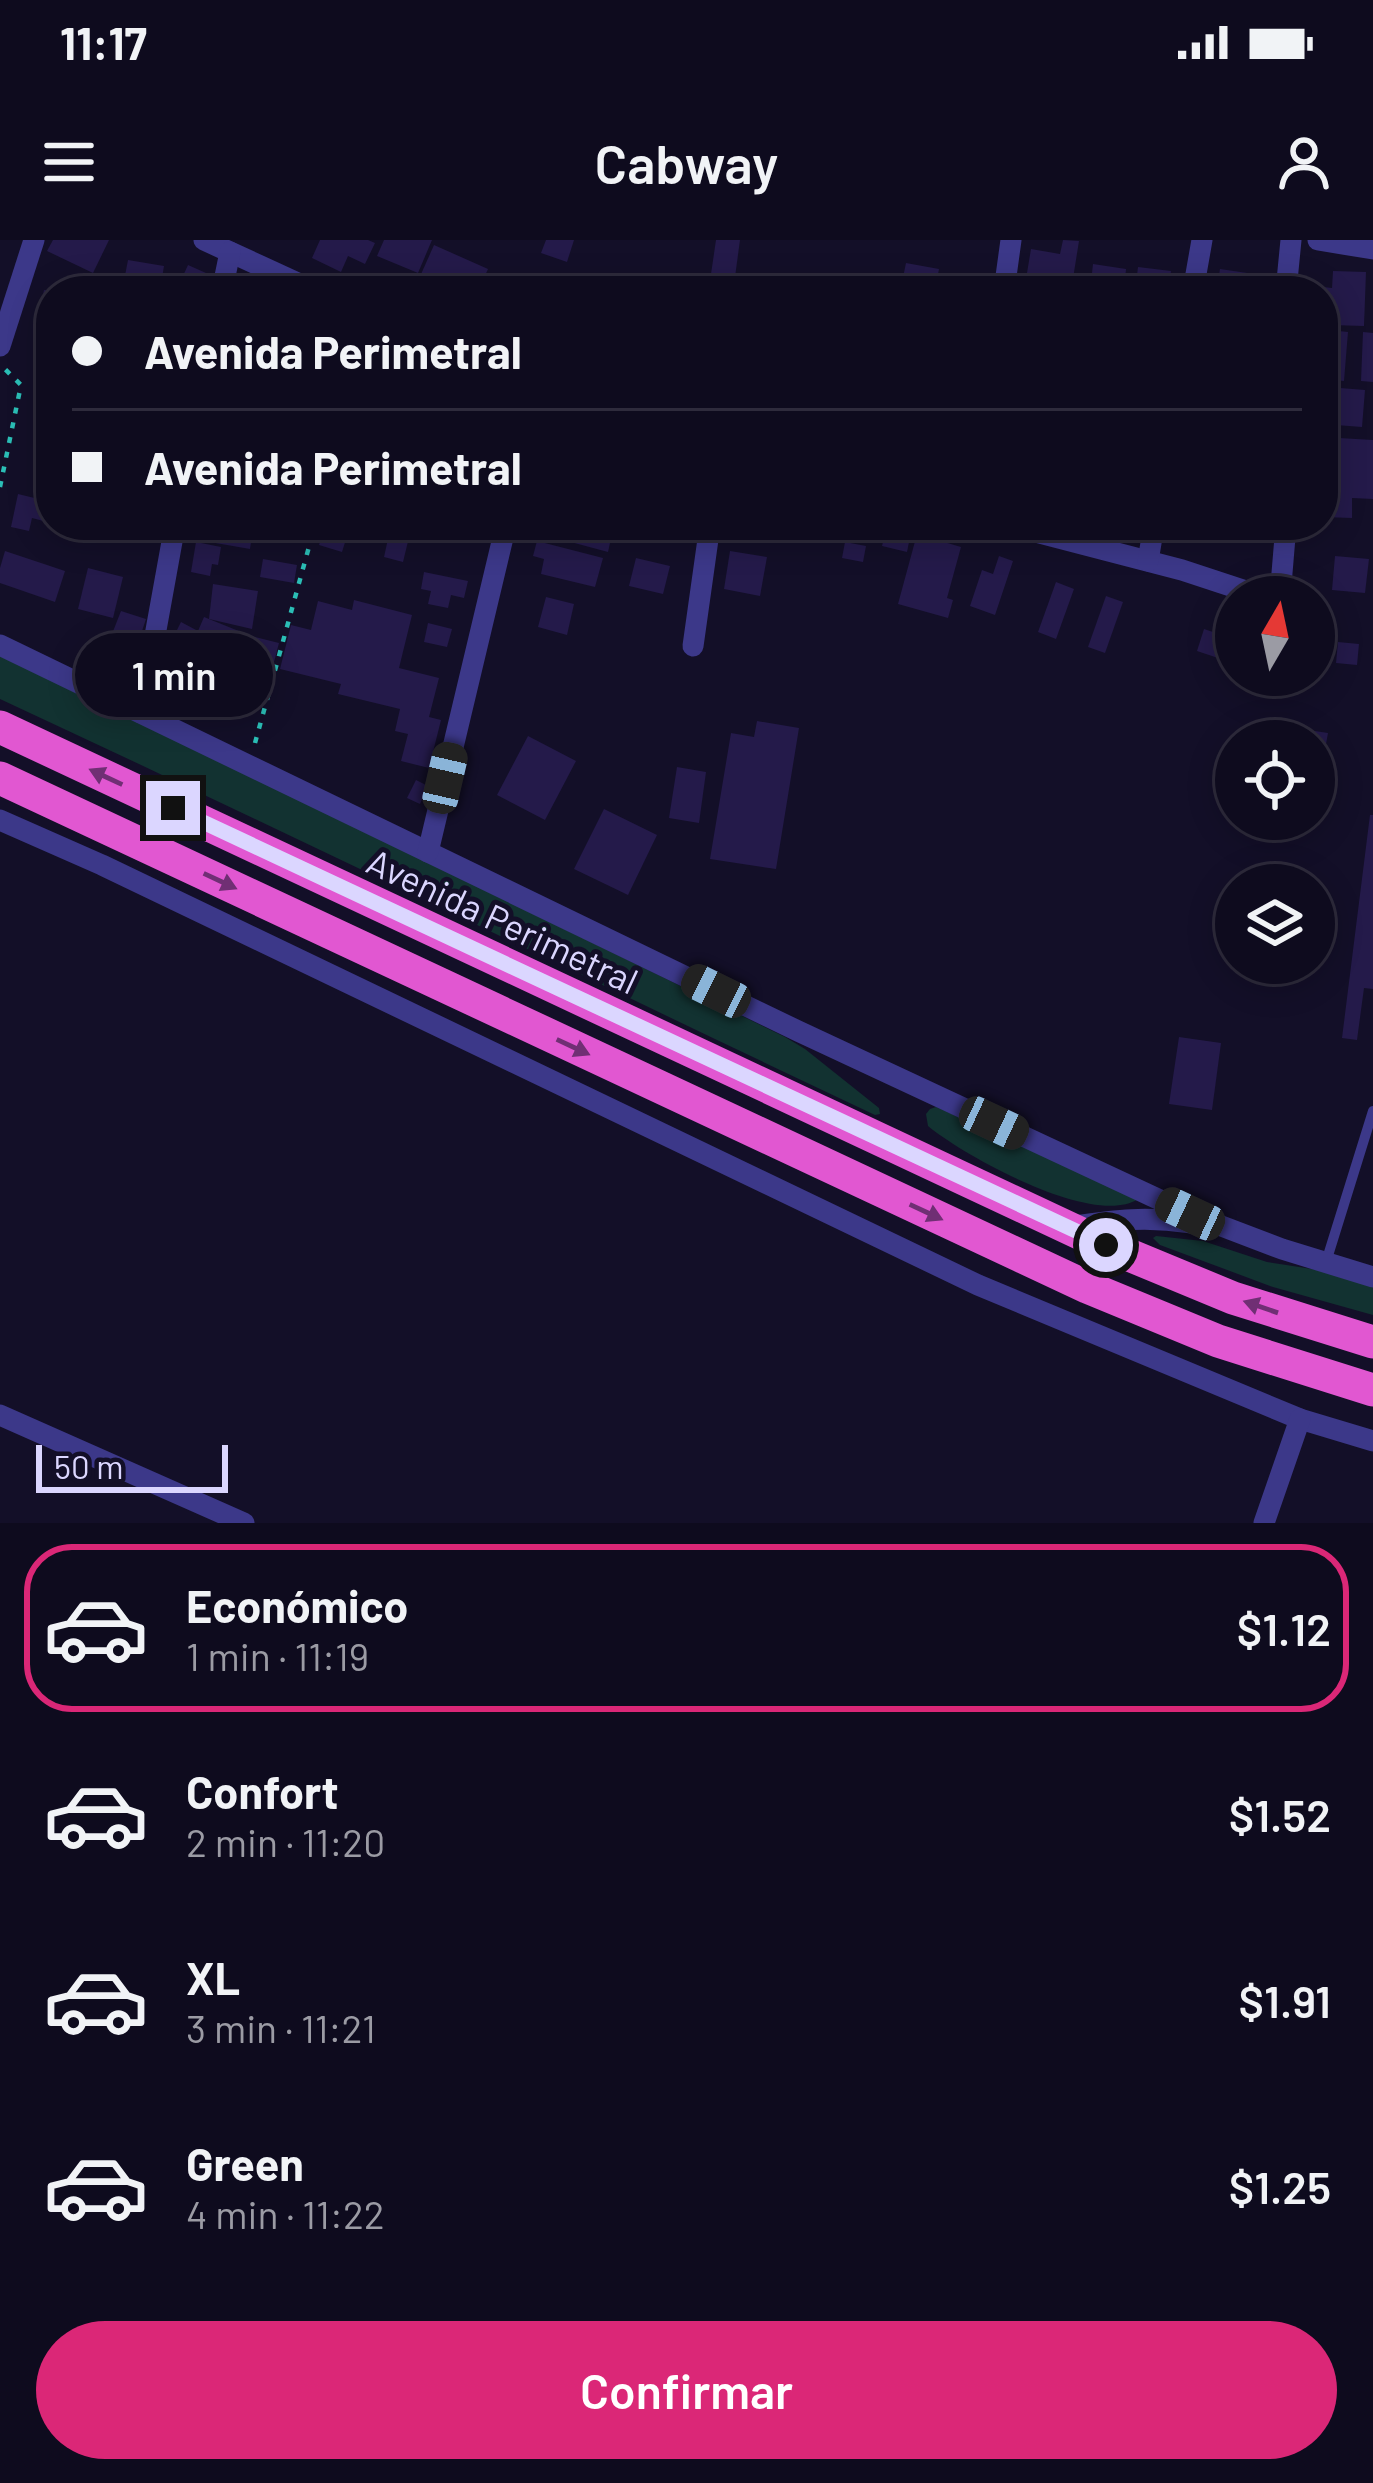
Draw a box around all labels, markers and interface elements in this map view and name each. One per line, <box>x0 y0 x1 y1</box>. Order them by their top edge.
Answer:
text: 11:17 <box>60 15 147 69</box>
icon: menu <box>36 129 102 195</box>
icon: person <box>1271 129 1337 195</box>
text: Cabway <box>595 130 778 195</box>
text: Avenida Perimetral <box>144 324 522 378</box>
text: Avenida Perimetral <box>144 440 522 494</box>
north arrow <box>1215 576 1335 696</box>
map controls <box>1215 576 1335 984</box>
callout: 1 min <box>74 634 272 718</box>
text: 1 min <box>131 651 217 698</box>
button: locate <box>1215 720 1335 840</box>
car <box>419 739 471 817</box>
one-way arrow <box>88 767 123 787</box>
route end <box>146 781 200 835</box>
street label: Avenida Perimetral <box>361 838 645 1002</box>
button: layers <box>1215 864 1335 984</box>
one-way arrow <box>203 871 238 891</box>
car <box>676 959 756 1023</box>
one-way arrow <box>556 1037 591 1057</box>
car <box>954 1091 1034 1155</box>
car <box>1150 1182 1230 1246</box>
one-way arrow <box>909 1202 944 1222</box>
route start <box>1079 1218 1133 1272</box>
one-way arrow <box>1242 1297 1279 1316</box>
scale bar <box>36 1439 228 1492</box>
text: 50 m <box>54 1446 124 1486</box>
icon: car <box>42 1574 150 1682</box>
text: Económico <box>186 1578 408 1632</box>
text: $1.12 <box>1237 1601 1331 1655</box>
text: 1 min · 11:19 <box>186 1632 369 1679</box>
icon: car <box>42 1760 150 1868</box>
text: Confort <box>186 1764 339 1818</box>
text: $1.52 <box>1229 1787 1331 1841</box>
text: 2 min · 11:20 <box>186 1818 385 1865</box>
icon: car <box>42 1946 150 2054</box>
text: XL <box>186 1950 240 2004</box>
text: $1.91 <box>1239 1973 1331 2027</box>
text: 3 min · 11:21 <box>186 2004 376 2051</box>
icon: car <box>42 2132 150 2240</box>
text: Green <box>186 2136 304 2190</box>
text: $1.25 <box>1229 2159 1331 2213</box>
text: 4 min · 11:22 <box>186 2190 385 2237</box>
button: Confirmar <box>36 2321 1337 2459</box>

